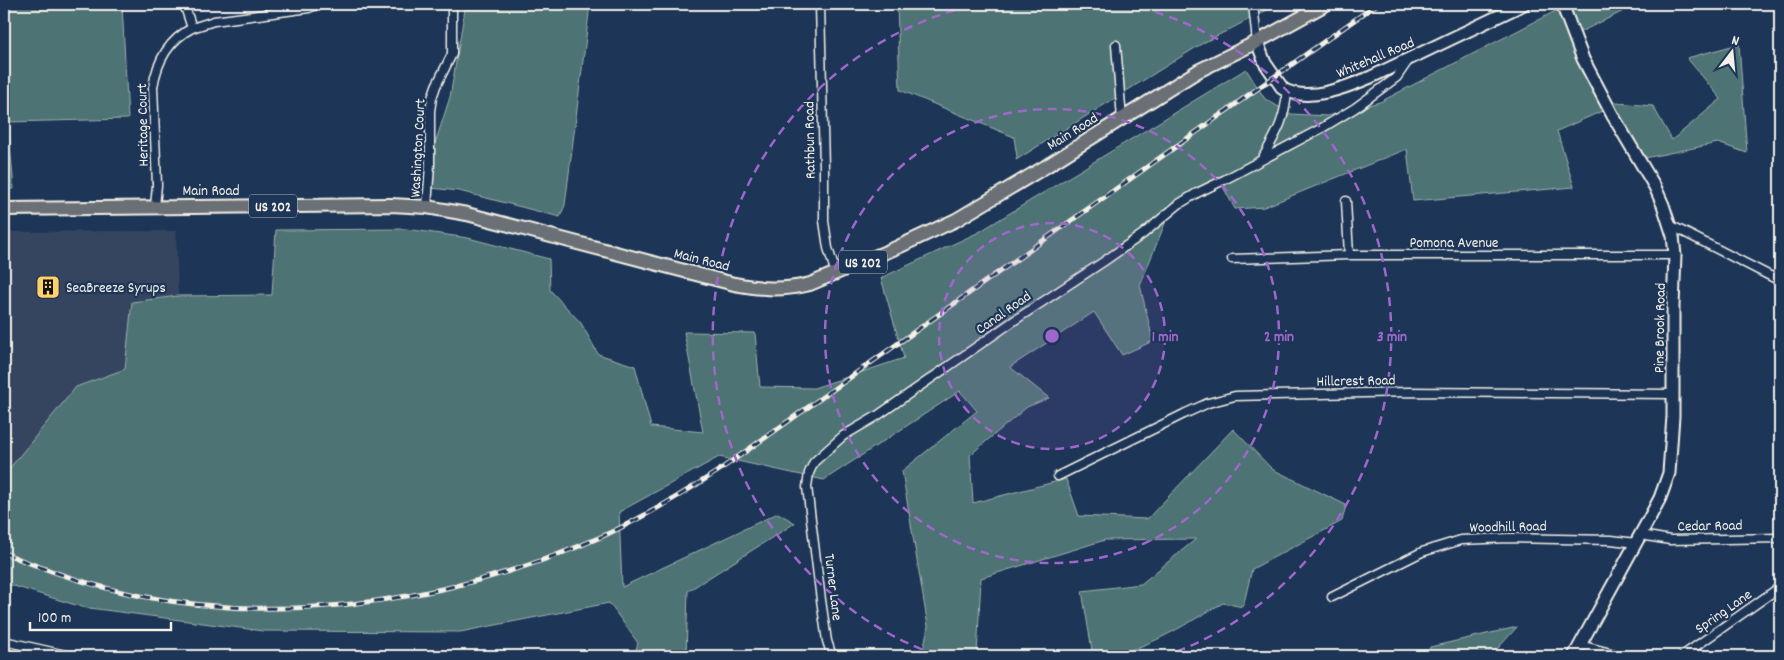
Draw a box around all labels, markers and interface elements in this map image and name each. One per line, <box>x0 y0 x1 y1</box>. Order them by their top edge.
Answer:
north arrow <box>1706 28 1756 78</box>
text: N <box>1729 31 1741 52</box>
street label: Whitehall Road <box>1333 33 1418 85</box>
street label: Heritage Court <box>132 83 156 167</box>
street label: Washington Court <box>405 97 433 198</box>
street label: Rathbun Road <box>799 101 823 179</box>
street label: Main Road <box>1043 108 1103 157</box>
street label: Main Road <box>183 181 240 203</box>
road number: US 202 <box>249 195 297 218</box>
street label: Pomona Avenue <box>1410 233 1499 255</box>
street label: Main Road <box>671 243 732 279</box>
road number: US 202 <box>839 250 887 274</box>
building icon: SeaBreeze Syrups <box>35 274 61 300</box>
place label: SeaBreeze Syrups <box>66 278 166 300</box>
street label: Pine Brook Road <box>1649 283 1673 373</box>
street label: Canal Road <box>972 286 1036 341</box>
centre of rings <box>1043 327 1061 345</box>
text: 1 min <box>1152 327 1178 349</box>
text: 2 min <box>1264 327 1294 349</box>
text: 3 min <box>1377 327 1407 349</box>
street label: Hillcrest Road <box>1316 370 1396 394</box>
street label: Cedar Road <box>1677 515 1743 539</box>
street label: Woodhill Road <box>1469 516 1547 540</box>
street label: Turner Lane <box>817 553 847 622</box>
street label: Spring Lane <box>1691 585 1758 640</box>
scale bar <box>30 600 171 632</box>
text: 100 m <box>38 608 71 630</box>

